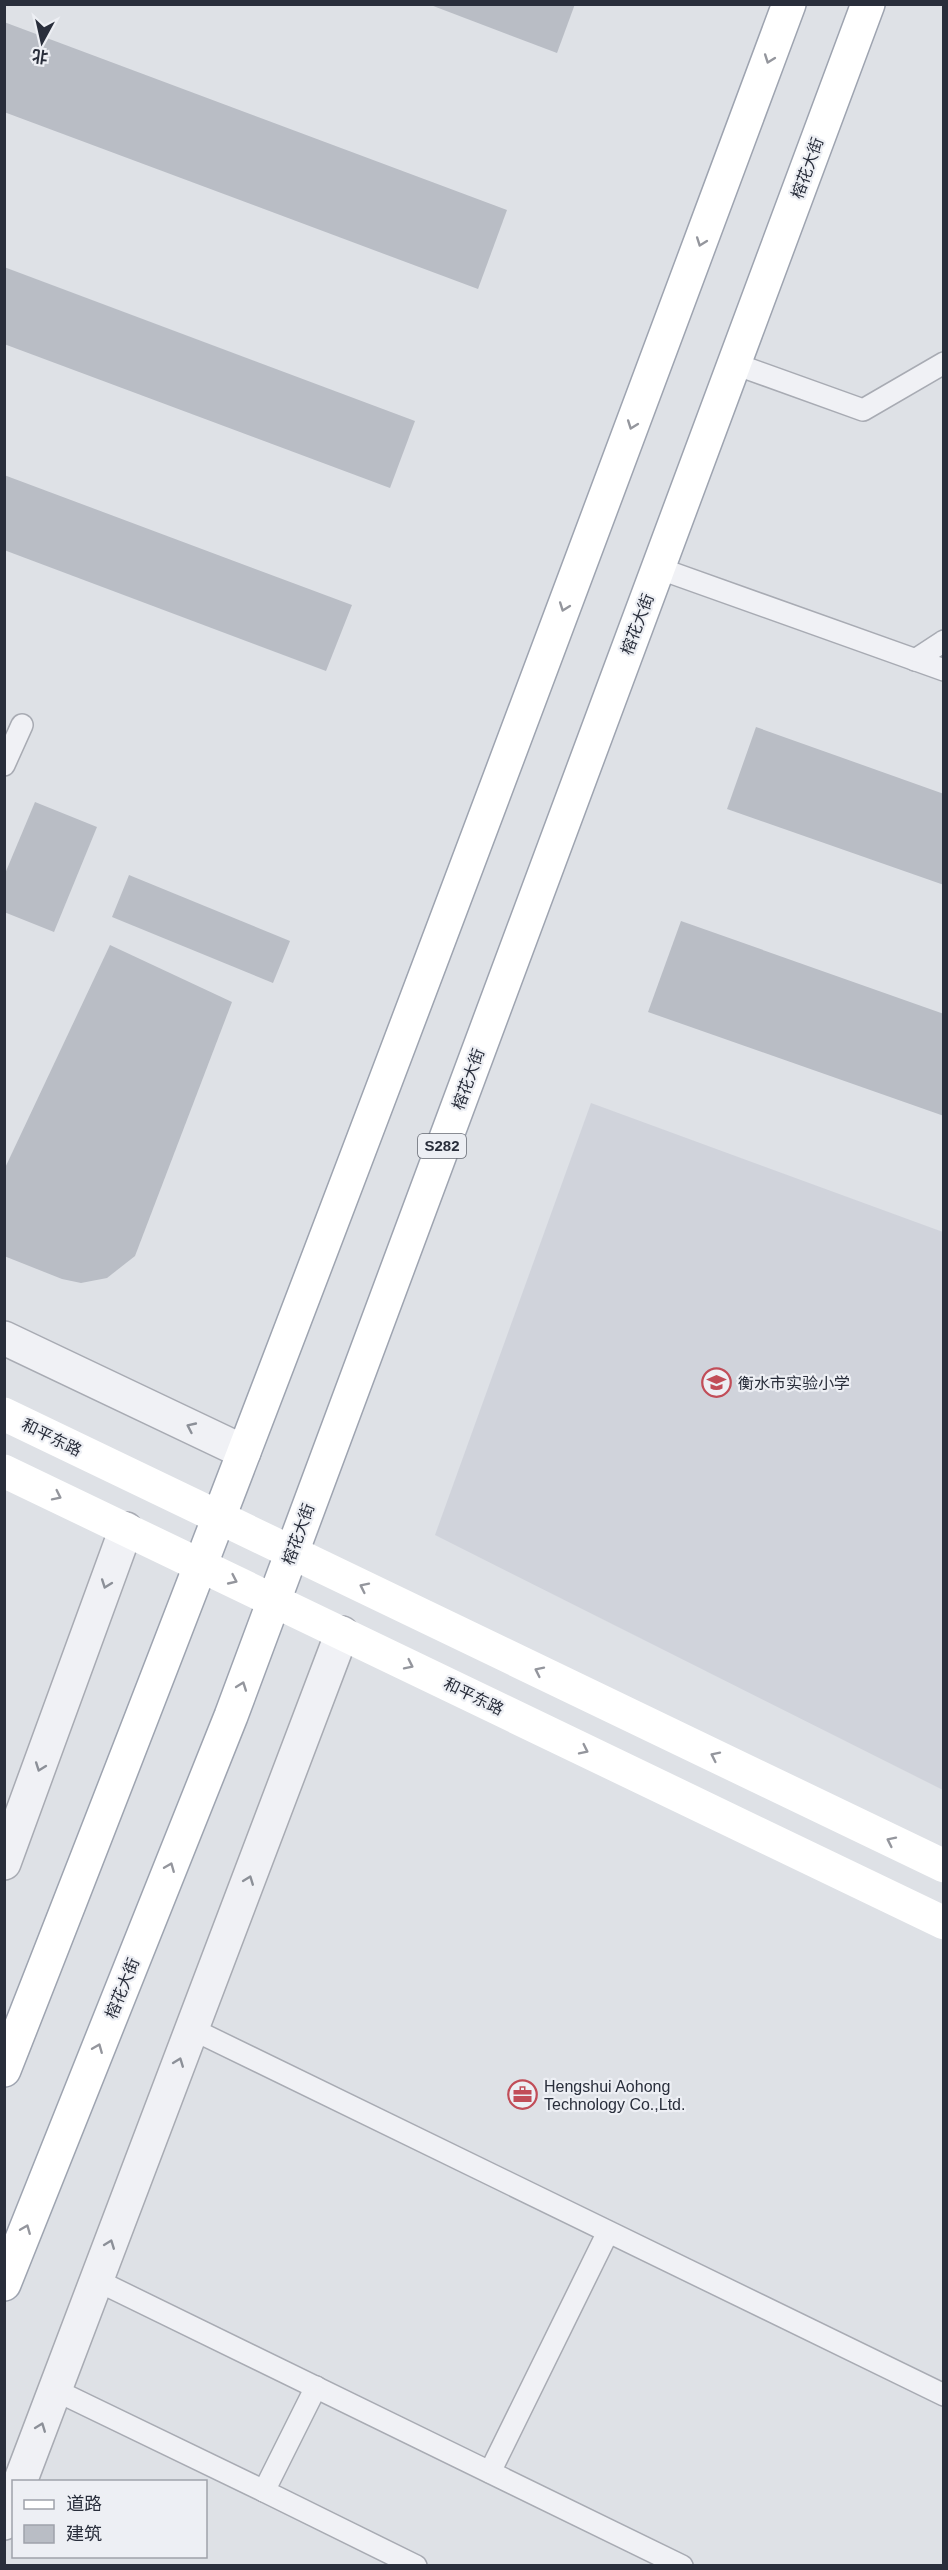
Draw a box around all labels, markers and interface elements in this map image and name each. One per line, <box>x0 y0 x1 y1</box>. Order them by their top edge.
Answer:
north arrow <box>12 12 72 72</box>
text: 北 <box>31 47 49 66</box>
one-way arrow <box>764 53 776 64</box>
street label: 榕花大街 <box>789 135 826 201</box>
one-way arrow <box>695 236 708 247</box>
one-way arrow <box>627 419 640 429</box>
street label: 榕花大街 <box>618 591 657 657</box>
one-way arrow <box>559 601 572 612</box>
street label: 榕花大街 <box>450 1046 487 1112</box>
road number: S282 <box>418 1134 466 1158</box>
school or university icon: 衡水市实验小学 <box>701 1367 733 1399</box>
place label: 衡水市实验小学 <box>738 1375 850 1392</box>
street label: 和平东路 <box>19 1416 84 1459</box>
one-way arrow <box>187 1422 198 1434</box>
one-way arrow <box>51 1488 62 1500</box>
street label: 榕花大街 <box>280 1501 317 1567</box>
one-way arrow <box>226 1573 237 1585</box>
one-way arrow <box>101 1578 114 1589</box>
one-way arrow <box>359 1582 370 1594</box>
one-way arrow <box>402 1658 413 1669</box>
one-way arrow <box>535 1667 546 1679</box>
street label: 和平东路 <box>441 1675 506 1718</box>
one-way arrow <box>234 1681 247 1691</box>
one-way arrow <box>578 1742 589 1754</box>
one-way arrow <box>711 1751 722 1763</box>
one-way arrow <box>34 1762 47 1772</box>
one-way arrow <box>886 1836 897 1848</box>
one-way arrow <box>163 1862 175 1873</box>
one-way arrow <box>241 1875 254 1886</box>
street label: 榕花大街 <box>103 1955 142 2021</box>
one-way arrow <box>91 2043 103 2054</box>
one-way arrow <box>172 2057 185 2068</box>
place label: Hengshui Aohong Technology Co.,Ltd. <box>544 2078 685 2113</box>
office icon: Hengshui Aohong Technology Co.,Ltd. <box>507 2079 539 2111</box>
one-way arrow <box>19 2225 31 2236</box>
one-way arrow <box>103 2240 115 2251</box>
one-way arrow <box>34 2422 46 2433</box>
legend <box>12 2480 207 2558</box>
text: 道路 <box>66 2494 102 2514</box>
text: 建筑 <box>66 2524 102 2544</box>

